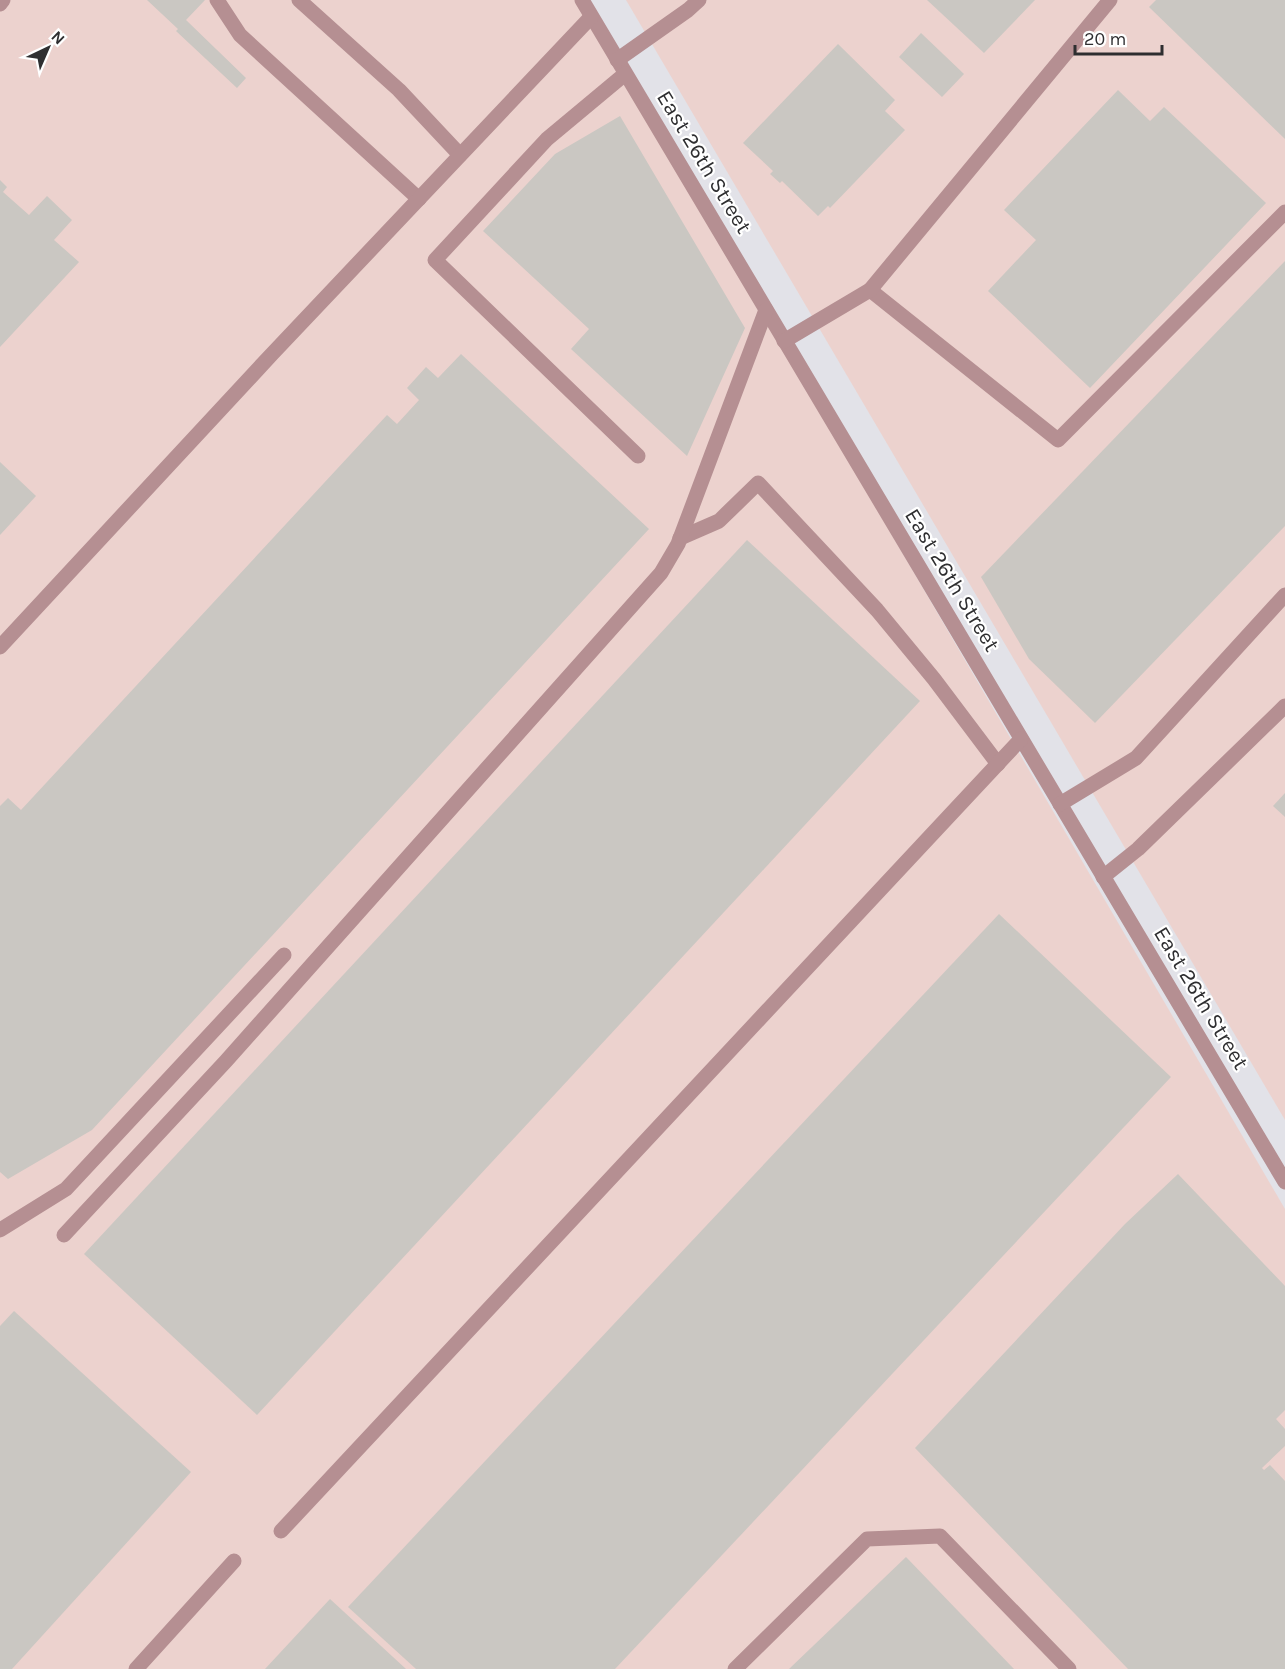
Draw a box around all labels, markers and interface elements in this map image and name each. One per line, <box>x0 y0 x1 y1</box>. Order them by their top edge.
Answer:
north arrow <box>18 18 78 78</box>
scale bar <box>1075 18 1162 56</box>
text: N <box>47 27 69 48</box>
text: 20 m <box>1084 28 1126 50</box>
street label: East 26th Street <box>651 86 757 238</box>
street label: East 26th Street <box>899 504 1005 656</box>
street label: East 26th Street <box>1148 922 1254 1074</box>

